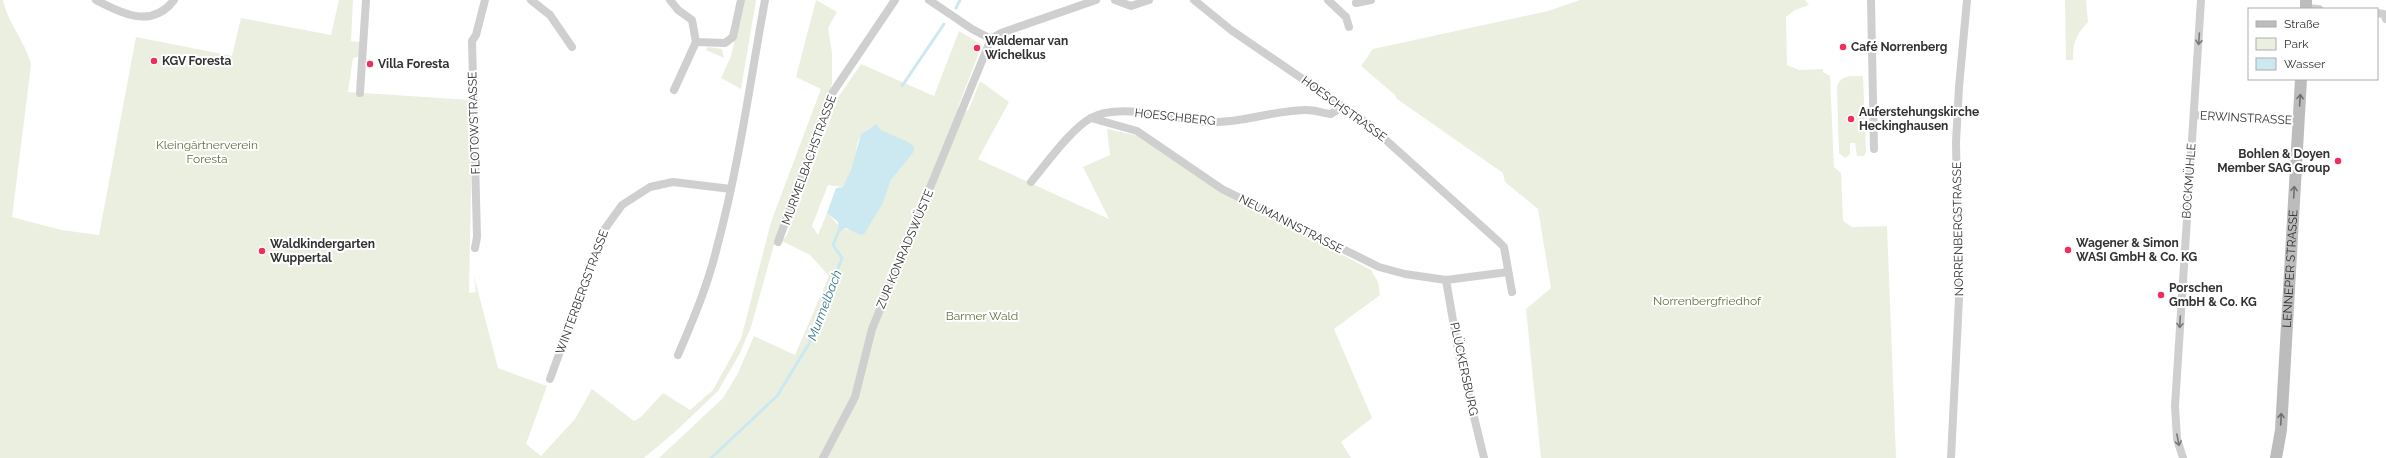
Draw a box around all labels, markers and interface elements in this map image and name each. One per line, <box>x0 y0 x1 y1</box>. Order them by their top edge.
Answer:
legend <box>2248 8 2378 80</box>
text: Straße <box>2284 17 2320 31</box>
one-way arrow <box>2195 32 2202 45</box>
place label: Waldemar van Wichelkus <box>985 34 1068 62</box>
text: Park <box>2284 37 2309 51</box>
place label: Café Norrenberg <box>1851 40 1947 54</box>
marker: Café Norrenberg <box>1838 42 1848 52</box>
marker: Waldemar van Wichelkus <box>972 43 982 53</box>
place label: KGV Foresta <box>162 54 232 68</box>
marker: KGV Foresta <box>149 56 159 66</box>
place label: Villa Foresta <box>378 57 450 71</box>
text: Wasser <box>2284 57 2326 71</box>
marker: Villa Foresta <box>365 59 375 69</box>
street label: FLOTOWSTRASSE <box>465 71 483 175</box>
street label: HOESCHSTRASSE <box>1299 73 1389 145</box>
street label: MURMELBACHSTRASSE <box>779 93 839 227</box>
one-way arrow <box>2296 94 2303 107</box>
place label: Auferstehungskirche Heckinghausen <box>1859 105 1979 133</box>
street label: HOESCHBERG <box>1134 106 1216 128</box>
street label: ERWINSTRASSE <box>2200 109 2292 127</box>
marker: Auferstehungskirche Heckinghausen <box>1846 114 1856 124</box>
park label: Kleingärtnerverein Foresta <box>156 138 258 166</box>
street label: BOCKMÜHLE <box>2179 143 2199 219</box>
place label: Bohlen & Doyen Member SAG Group <box>2217 147 2330 175</box>
marker: Bohlen & Doyen Member SAG Group <box>2333 156 2343 166</box>
street label: NORRENBERGSTRASSE <box>1950 162 1966 296</box>
one-way arrow <box>2290 186 2298 199</box>
street label: ZUR KONRADSWÜSTE <box>874 187 936 311</box>
street label: NEUMANNSTRASSE <box>1237 192 1345 256</box>
street label: LENNEPER STRASSE <box>2280 209 2301 328</box>
street label: WINTERBERGSTRASSE <box>553 228 611 356</box>
place label: Wagener & Simon WASI GmbH & Co. KG <box>2076 236 2198 264</box>
place label: Waldkindergarten Wuppertal <box>270 237 375 265</box>
marker: Wagener & Simon WASI GmbH & Co. KG <box>2063 245 2073 255</box>
marker: Waldkindergarten Wuppertal <box>257 246 267 256</box>
water label: Murmelbach <box>804 268 845 342</box>
place label: Porschen GmbH & Co. KG <box>2169 281 2257 309</box>
marker: Porschen GmbH & Co. KG <box>2156 290 2166 300</box>
park label: Norrenbergfriedhof <box>1653 294 1762 308</box>
park label: Barmer Wald <box>946 309 1018 323</box>
one-way arrow <box>2177 315 2184 328</box>
street label: PLÜCKERSBURG <box>1447 321 1481 417</box>
one-way arrow <box>2278 413 2285 426</box>
one-way arrow <box>2174 433 2182 446</box>

